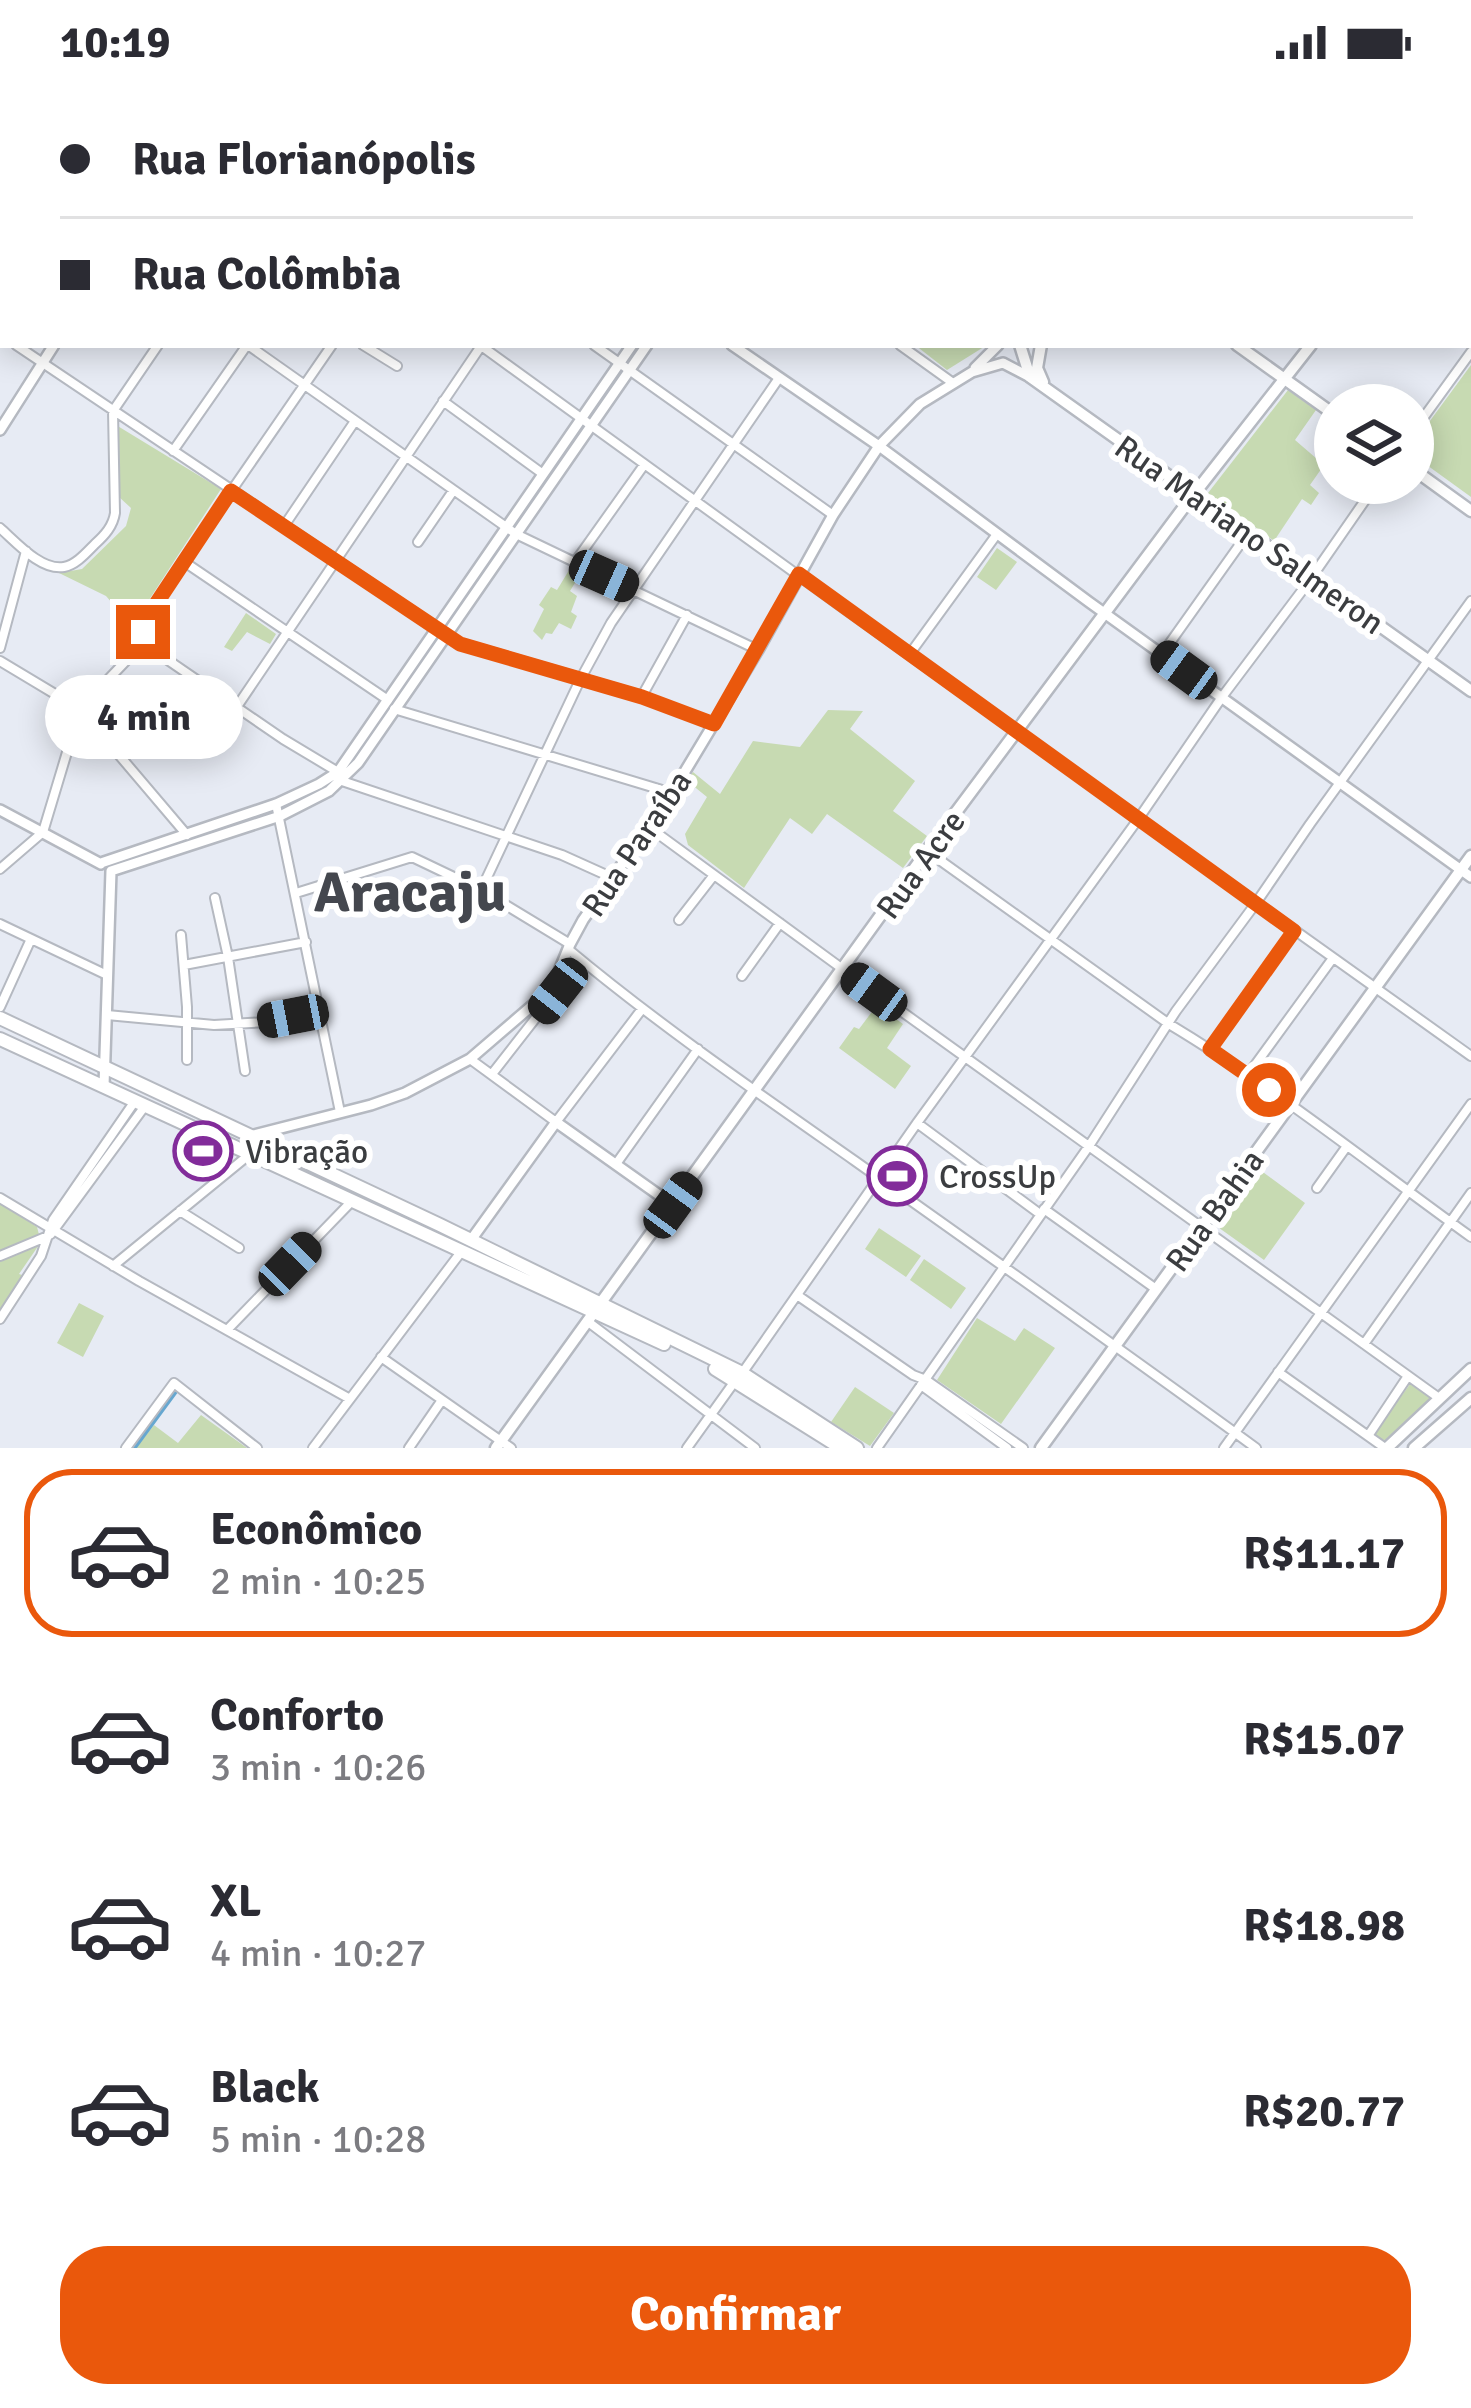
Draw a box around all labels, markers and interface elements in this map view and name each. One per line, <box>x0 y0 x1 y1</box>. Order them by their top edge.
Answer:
text: 10:19 <box>60 15 170 70</box>
text: Rua Florianópolis <box>132 132 476 187</box>
text: Rua Colômbia <box>132 247 401 302</box>
map controls <box>1314 384 1434 504</box>
button: layers <box>1314 384 1434 504</box>
street label: Rua Mariano Salmeron <box>1106 427 1392 644</box>
car <box>564 545 644 607</box>
route end <box>116 605 170 659</box>
car <box>1144 634 1224 706</box>
callout: 4 min <box>44 674 242 758</box>
text: 4 min <box>97 693 191 741</box>
street label: Rua Paraíba <box>573 763 701 925</box>
street label: Rua Acre <box>868 802 974 927</box>
district label: Aracaju <box>314 857 506 928</box>
car <box>522 952 594 1030</box>
car <box>834 956 914 1028</box>
car <box>254 991 332 1041</box>
route start <box>1242 1063 1296 1117</box>
sports icon: Vibração <box>172 1120 234 1182</box>
place label: Vibração <box>245 1132 368 1173</box>
street label: Rua Bahia <box>1157 1142 1273 1280</box>
sports icon: CrossUp <box>866 1145 928 1207</box>
place label: CrossUp <box>939 1157 1056 1198</box>
car <box>637 1165 709 1245</box>
car <box>252 1226 328 1302</box>
icon: car <box>66 1499 174 1607</box>
text: Econômico <box>210 1502 422 1557</box>
text: R$11.17 <box>1243 1526 1405 1581</box>
text: 2 min · 10:25 <box>210 1557 426 1605</box>
icon: car <box>66 1685 174 1793</box>
text: Conforto <box>210 1688 384 1743</box>
text: R$15.07 <box>1243 1712 1405 1767</box>
text: 3 min · 10:26 <box>210 1743 426 1791</box>
icon: car <box>66 1871 174 1979</box>
text: XL <box>210 1874 261 1929</box>
text: R$18.98 <box>1243 1898 1405 1953</box>
text: 4 min · 10:27 <box>210 1929 426 1977</box>
icon: car <box>66 2057 174 2165</box>
text: Black <box>210 2060 320 2115</box>
text: R$20.77 <box>1243 2084 1405 2139</box>
text: 5 min · 10:28 <box>210 2115 426 2163</box>
button: Confirmar <box>60 2246 1411 2384</box>

